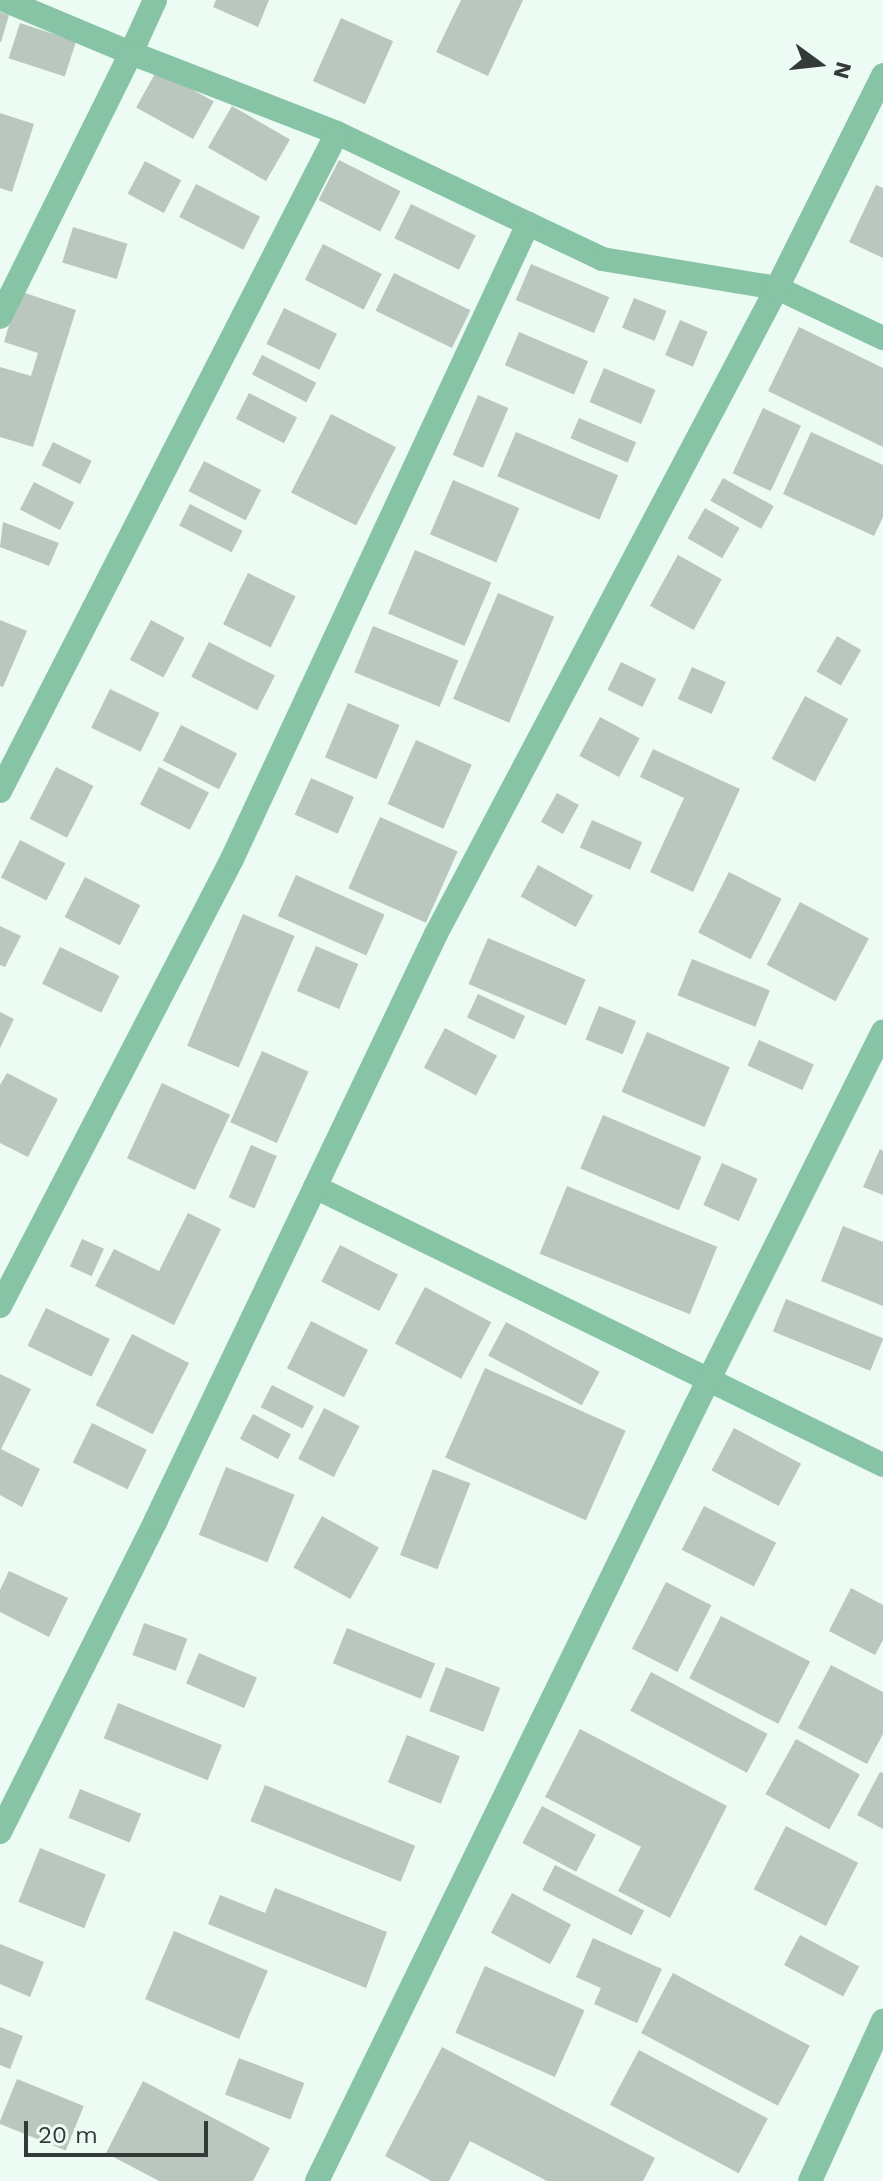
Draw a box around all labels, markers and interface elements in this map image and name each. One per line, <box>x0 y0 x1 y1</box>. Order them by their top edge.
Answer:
north arrow <box>779 24 859 104</box>
text: N <box>828 59 857 81</box>
scale bar <box>28 2105 212 2155</box>
text: 20 m <box>38 2121 98 2149</box>

